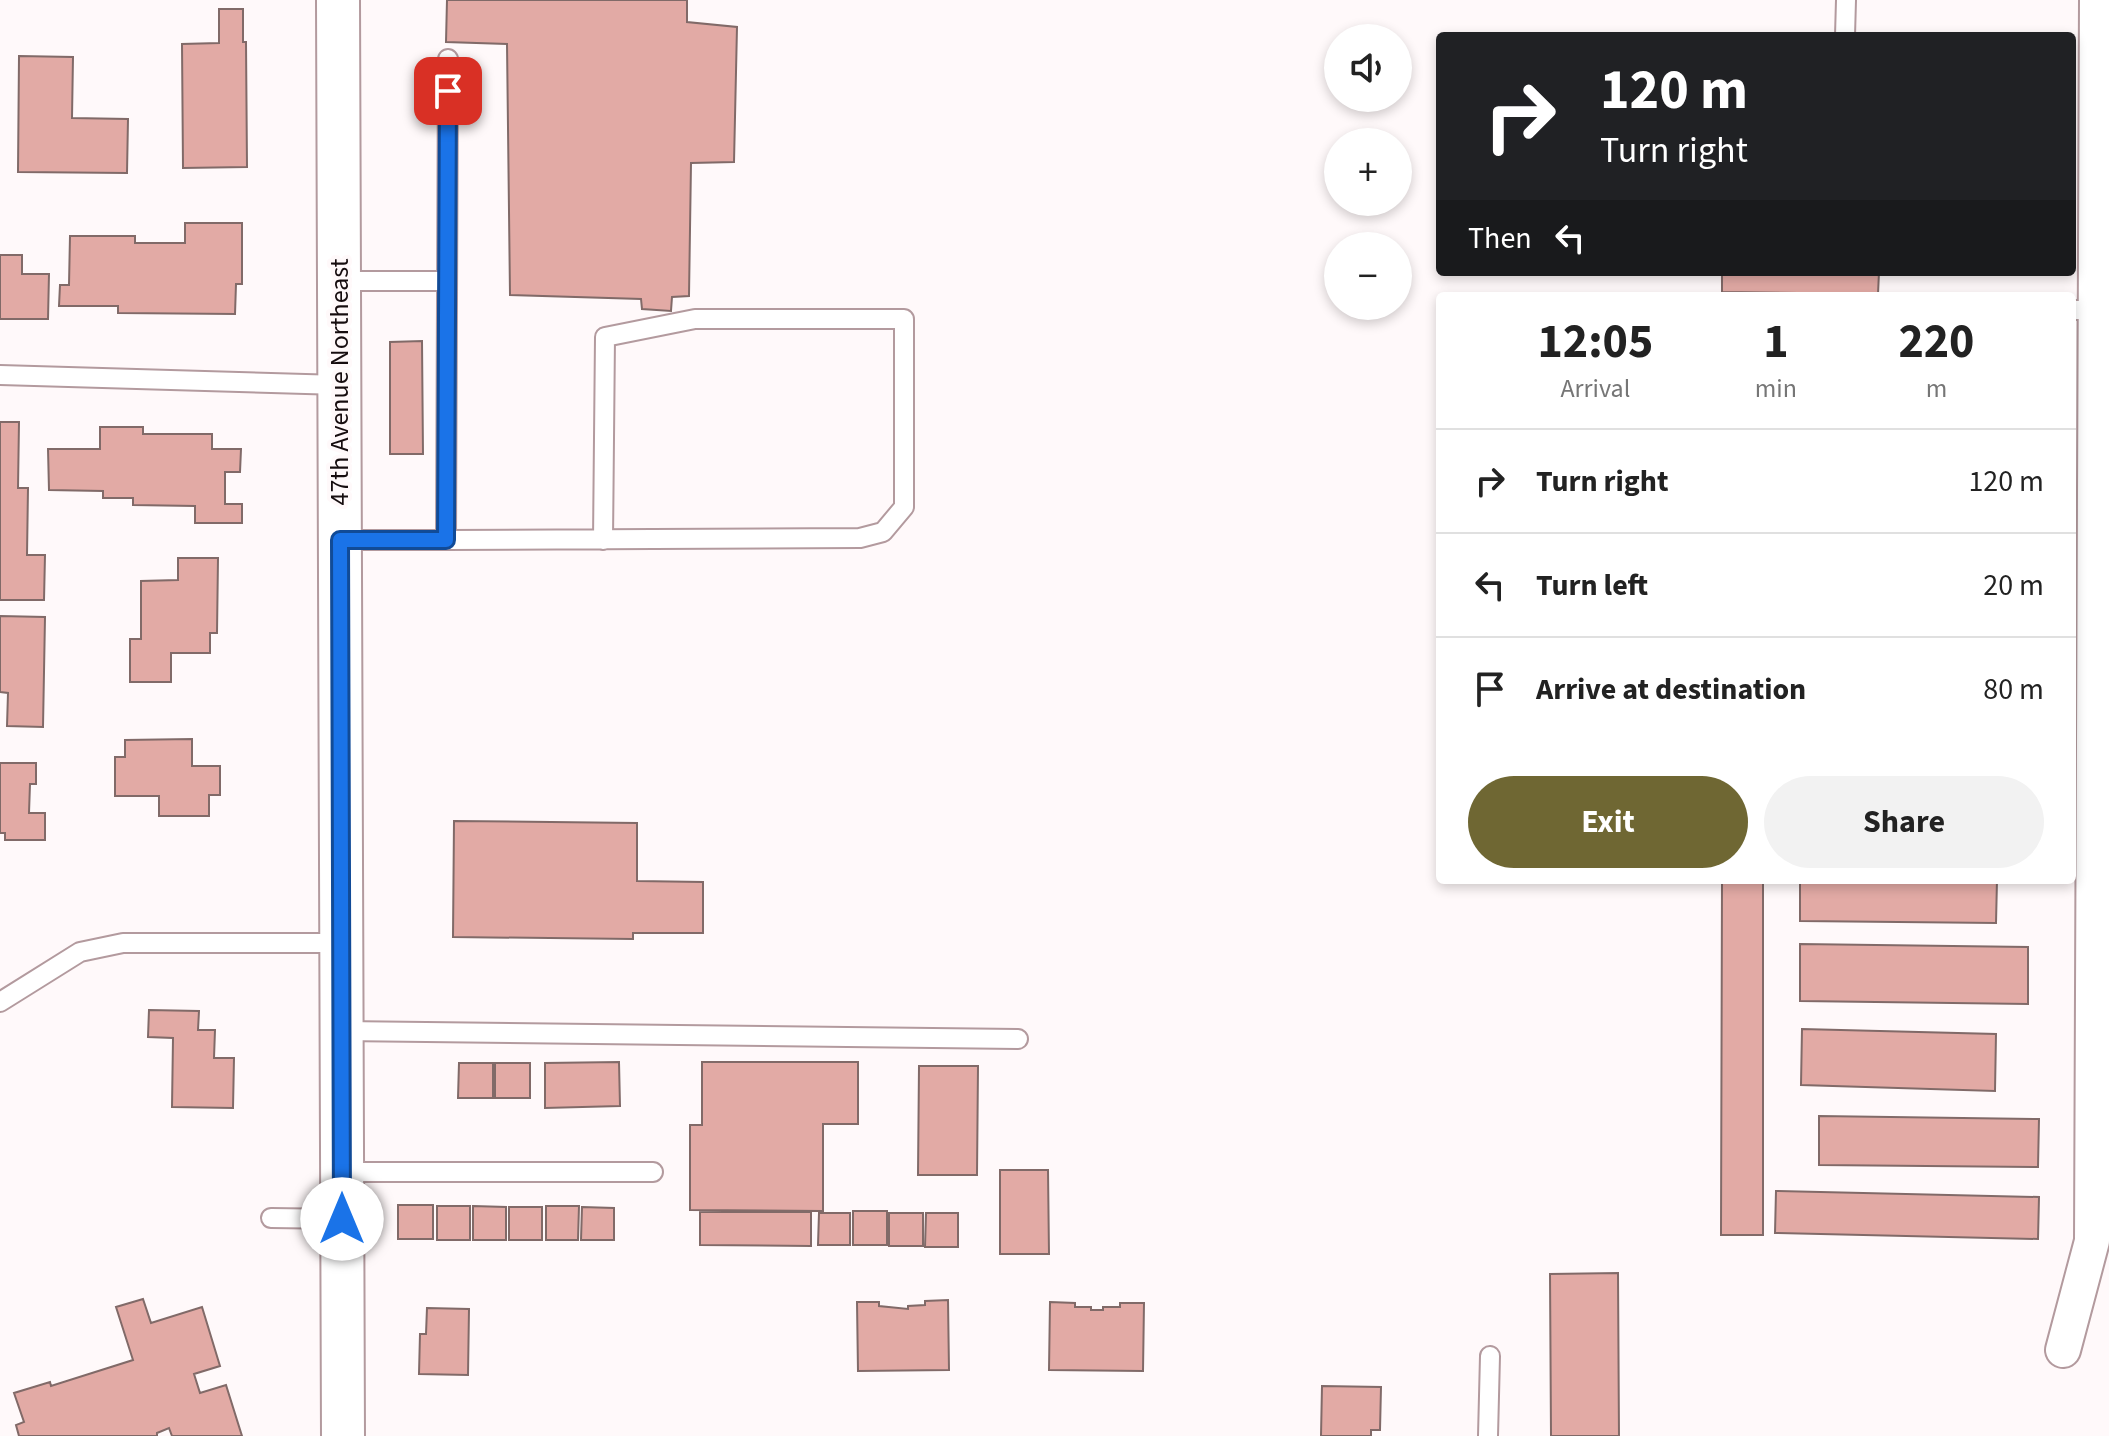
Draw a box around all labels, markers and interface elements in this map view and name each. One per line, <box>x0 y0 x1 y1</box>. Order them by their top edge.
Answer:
map controls <box>1324 24 1412 320</box>
button: sound <box>1324 24 1412 112</box>
text: 120 m <box>1600 51 1748 130</box>
pin <box>414 57 482 125</box>
icon: right <box>1468 64 1572 168</box>
icon: arrive <box>426 69 470 113</box>
text: Turn right <box>1600 125 1748 176</box>
button: + <box>1324 128 1412 216</box>
icon: left <box>1548 216 1592 260</box>
text: Then <box>1468 217 1532 260</box>
button: − <box>1324 232 1412 320</box>
street label: 47th Avenue Northeast <box>321 258 358 505</box>
text: 12:05 <box>1537 308 1653 376</box>
text: 1 <box>1763 308 1789 376</box>
text: 220 <box>1898 308 1974 376</box>
text: Arrival <box>1560 370 1630 407</box>
text: min <box>1755 370 1797 407</box>
text: m <box>1926 370 1947 407</box>
icon: right <box>1468 459 1512 503</box>
text: Turn right <box>1536 460 1668 503</box>
text: 120 m <box>1968 460 2044 503</box>
icon: left <box>1468 563 1512 607</box>
text: Turn left <box>1536 564 1648 607</box>
text: 20 m <box>1983 564 2044 607</box>
icon: arrive <box>1468 667 1512 711</box>
text: Arrive at destination <box>1536 668 1806 711</box>
text: 80 m <box>1983 668 2044 711</box>
button: Exit <box>1468 776 1748 868</box>
button: Share <box>1764 776 2044 868</box>
position arrow <box>300 1177 384 1261</box>

